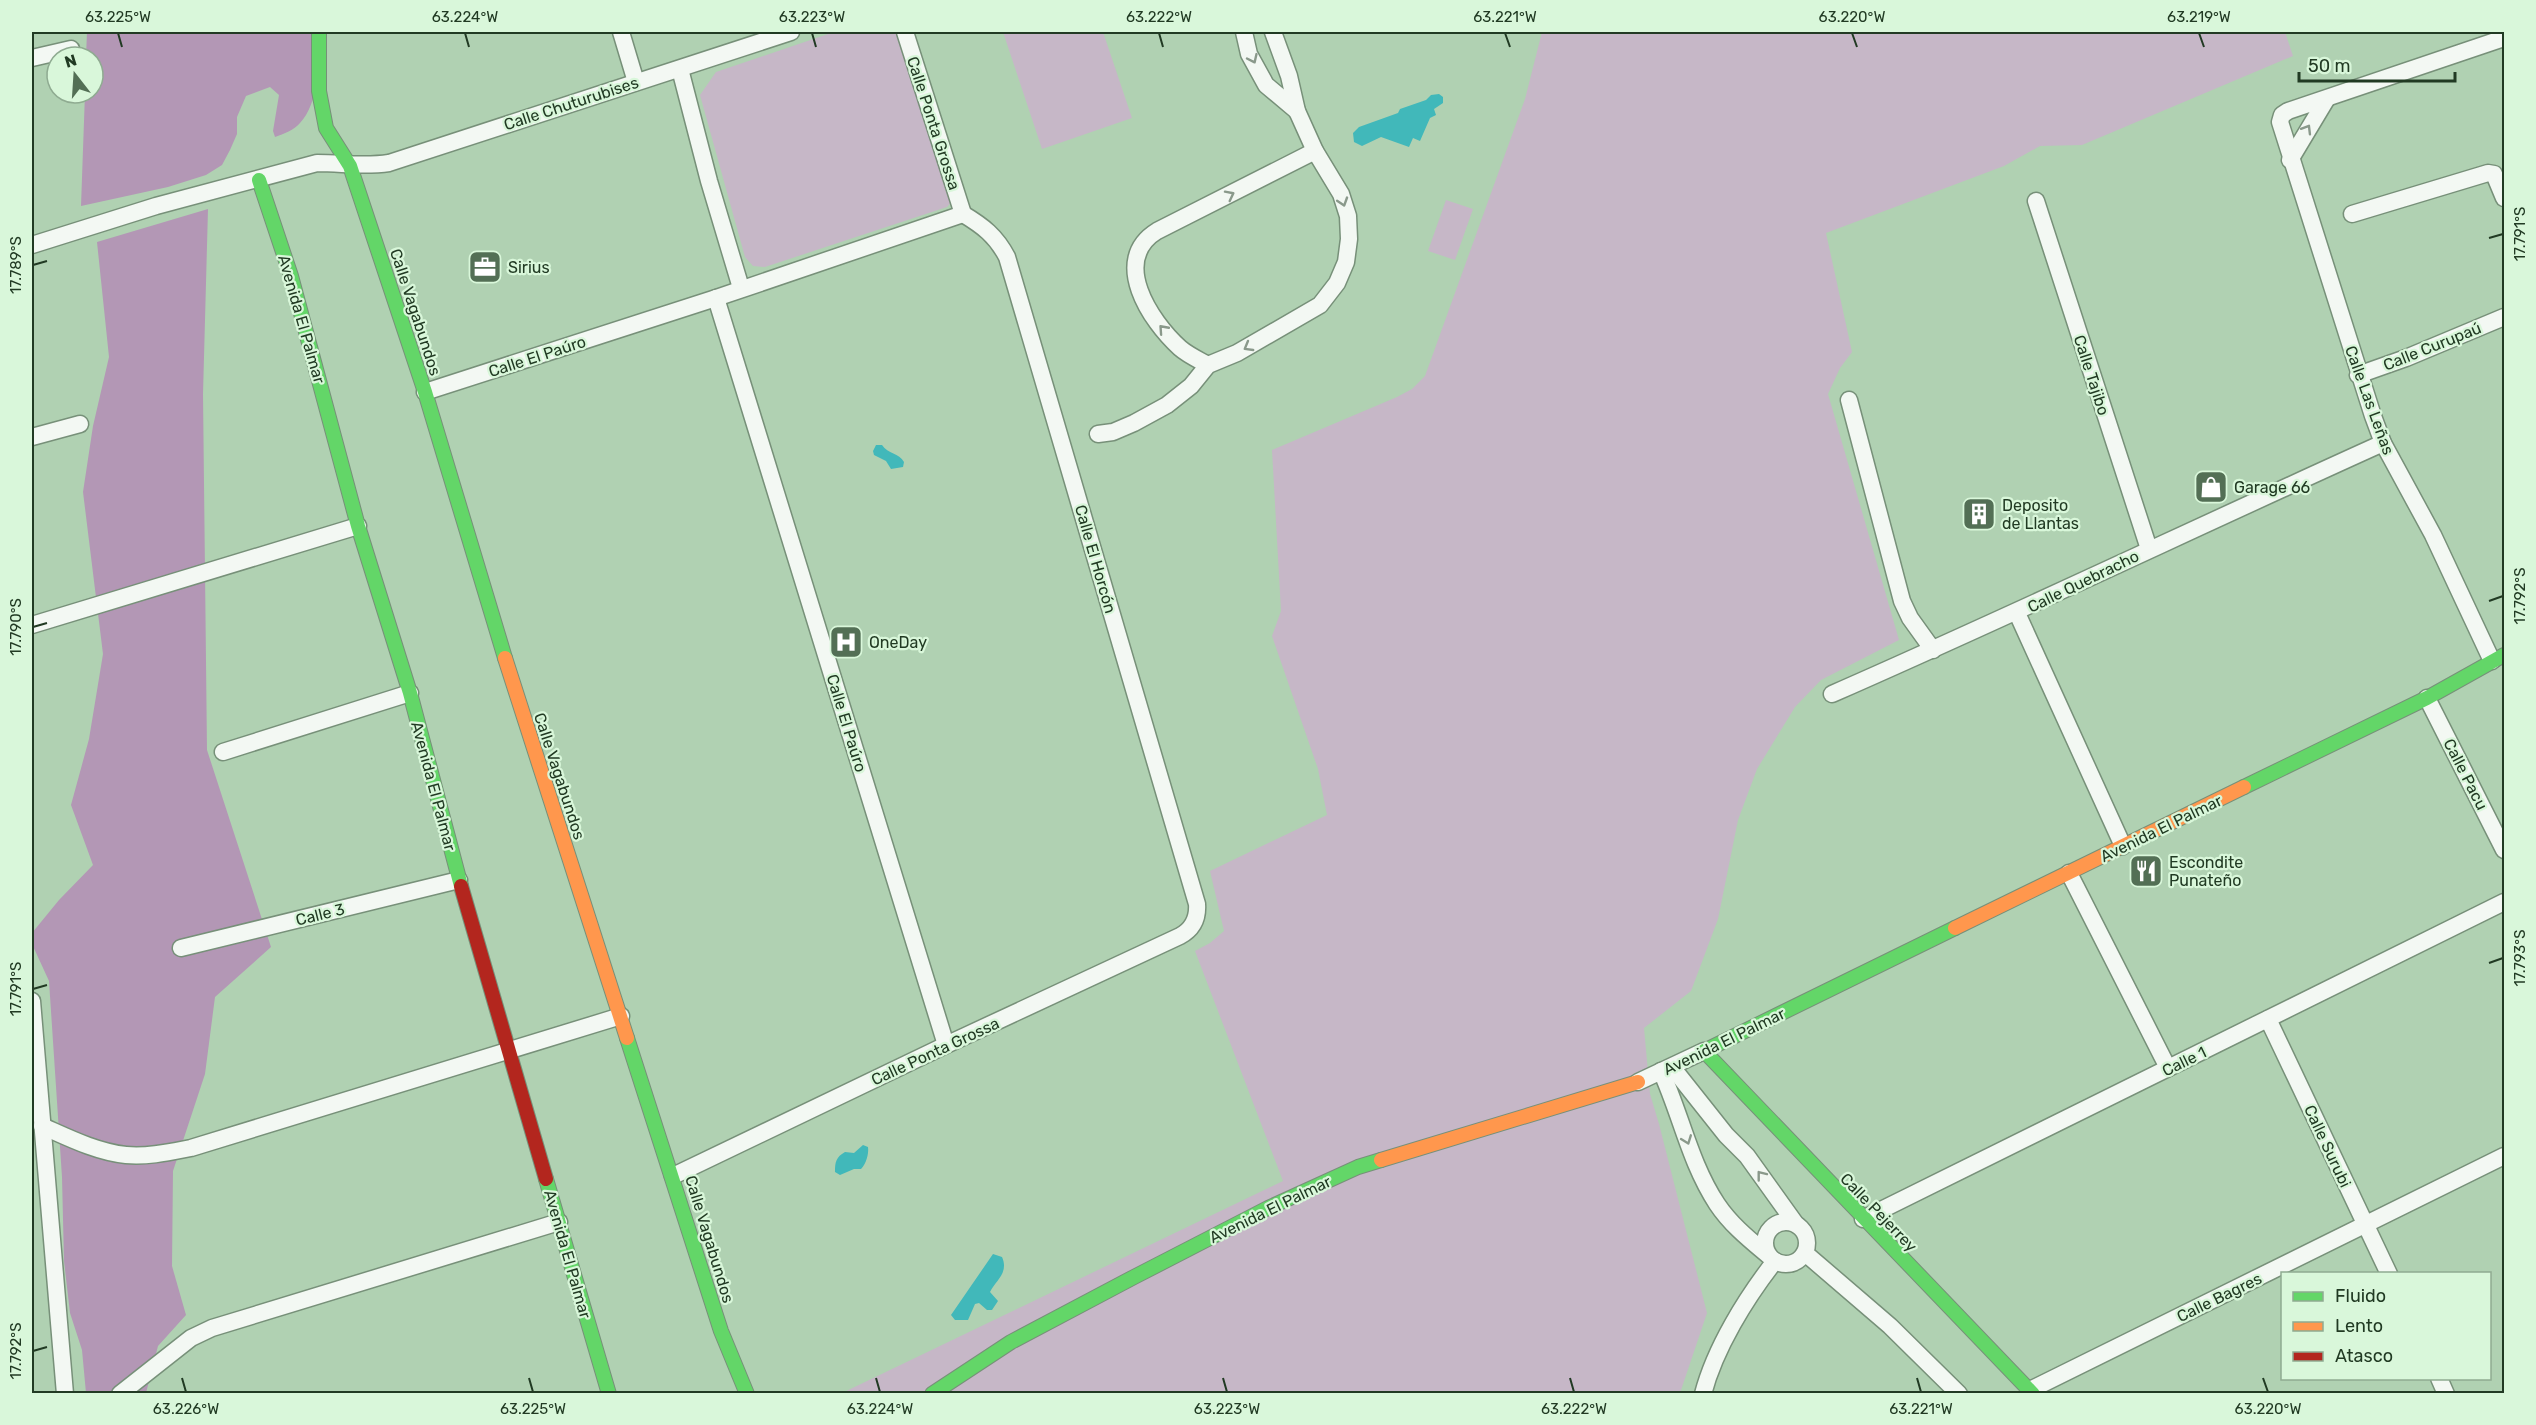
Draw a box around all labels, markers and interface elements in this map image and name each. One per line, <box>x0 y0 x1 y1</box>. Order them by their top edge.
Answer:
text: 63.225°W <box>85 8 151 26</box>
text: 63.224°W <box>432 8 498 26</box>
text: 63.223°W <box>779 8 845 26</box>
text: 63.222°W <box>1126 8 1192 26</box>
text: 63.221°W <box>1473 8 1537 26</box>
text: 63.220°W <box>1819 8 1885 26</box>
text: 63.219°W <box>2167 8 2231 26</box>
north arrow <box>45 45 105 105</box>
scale bar <box>2299 45 2455 83</box>
text: N <box>62 50 79 72</box>
one-way arrow <box>1245 53 1257 64</box>
street label: Calle Ponta Grossa <box>903 54 964 192</box>
text: 50 m <box>2308 55 2351 77</box>
street label: Calle Chuturubises <box>501 73 641 134</box>
one-way arrow <box>2300 125 2312 135</box>
one-way arrow <box>1223 190 1234 202</box>
one-way arrow <box>1336 196 1349 207</box>
text: 17.791°S <box>2511 207 2529 261</box>
text: 17.789°S <box>7 236 25 294</box>
street label: Calle Vagabundos <box>386 246 445 378</box>
office icon: Sirius <box>467 249 503 285</box>
street label: Avenida El Palmar <box>274 253 329 386</box>
place label: Sirius <box>508 258 550 277</box>
street label: Calle Curupaú <box>2380 318 2484 375</box>
one-way arrow <box>1159 325 1170 335</box>
street label: Calle El Paúro <box>486 332 588 381</box>
street label: Calle Tajibo <box>2070 333 2113 418</box>
one-way arrow <box>1244 340 1254 351</box>
street label: Calle Las Leñas <box>2341 343 2398 457</box>
shop icon: Garage 66 <box>2193 469 2229 505</box>
place label: Garage 66 <box>2234 478 2311 497</box>
building icon: Deposito de Llantas <box>1961 496 1997 532</box>
place label: Deposito de Llantas <box>2002 496 2079 533</box>
street label: Calle El Horcón <box>1071 503 1120 616</box>
street label: Calle Quebracho <box>2024 546 2142 617</box>
text: 17.792°S <box>2511 567 2529 625</box>
text: 17.790°S <box>7 598 25 656</box>
hospital icon: OneDay <box>828 624 864 660</box>
place label: OneDay <box>869 633 927 652</box>
street label: Calle El Paúro <box>823 672 870 774</box>
street label: Calle Vagabundos <box>530 710 589 842</box>
street label: Avenida El Palmar <box>407 719 460 853</box>
street label: Calle Pacu <box>2439 735 2492 813</box>
street label: Avenida El Palmar <box>2097 791 2225 866</box>
restaurant icon: Escondite Punateño <box>2128 853 2164 889</box>
place label: Escondite Punateño <box>2169 853 2243 890</box>
street label: Calle 3 <box>294 899 347 930</box>
text: 17.793°S <box>2511 930 2529 987</box>
text: 17.791°S <box>7 962 25 1016</box>
street label: Avenida El Palmar <box>1660 1004 1788 1079</box>
street label: Calle Ponta Grossa <box>868 1013 1002 1089</box>
street label: Calle 1 <box>2159 1043 2210 1080</box>
street label: Calle Surubi <box>2300 1102 2355 1190</box>
one-way arrow <box>1679 1134 1692 1144</box>
street label: Calle Pejerrey <box>1836 1169 1921 1256</box>
one-way arrow <box>1758 1171 1769 1182</box>
street label: Avenida El Palmar <box>1206 1172 1334 1247</box>
street label: Calle Vagabundos <box>681 1173 738 1305</box>
street label: Avenida El Palmar <box>540 1188 595 1321</box>
street label: Calle Bagres <box>2174 1269 2265 1326</box>
legend <box>2281 1272 2491 1380</box>
text: Fluido <box>2335 1285 2386 1307</box>
text: Lento <box>2335 1315 2383 1337</box>
text: 17.792°S <box>7 1322 25 1380</box>
text: Atasco <box>2335 1345 2393 1367</box>
text: 63.226°W <box>153 1400 219 1418</box>
text: 63.225°W <box>500 1400 566 1418</box>
text: 63.224°W <box>847 1400 913 1418</box>
text: 63.223°W <box>1194 1400 1260 1418</box>
text: 63.222°W <box>1541 1400 1607 1418</box>
text: 63.221°W <box>1889 1400 1953 1418</box>
text: 63.220°W <box>2235 1400 2301 1418</box>

